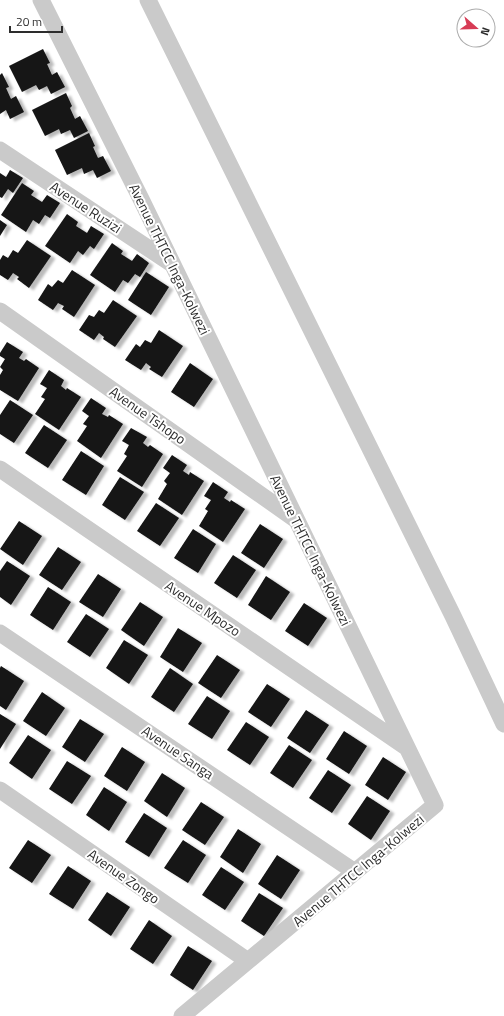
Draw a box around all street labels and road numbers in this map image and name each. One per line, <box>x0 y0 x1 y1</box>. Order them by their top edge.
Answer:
street label: Avenue Ruzizi <box>46 176 126 238</box>
street label: Avenue THTCC Inga-Kolwezi <box>124 180 216 338</box>
street label: Avenue Tshopo <box>105 381 191 449</box>
street label: Avenue THTCC Inga-Kolwezi <box>265 471 357 629</box>
street label: Avenue Mpozo <box>161 575 245 641</box>
street label: Avenue Sanga <box>138 720 218 784</box>
street label: Avenue THTCC Inga-Kolwezi <box>288 809 428 931</box>
street label: Avenue Zongo <box>84 843 164 909</box>

